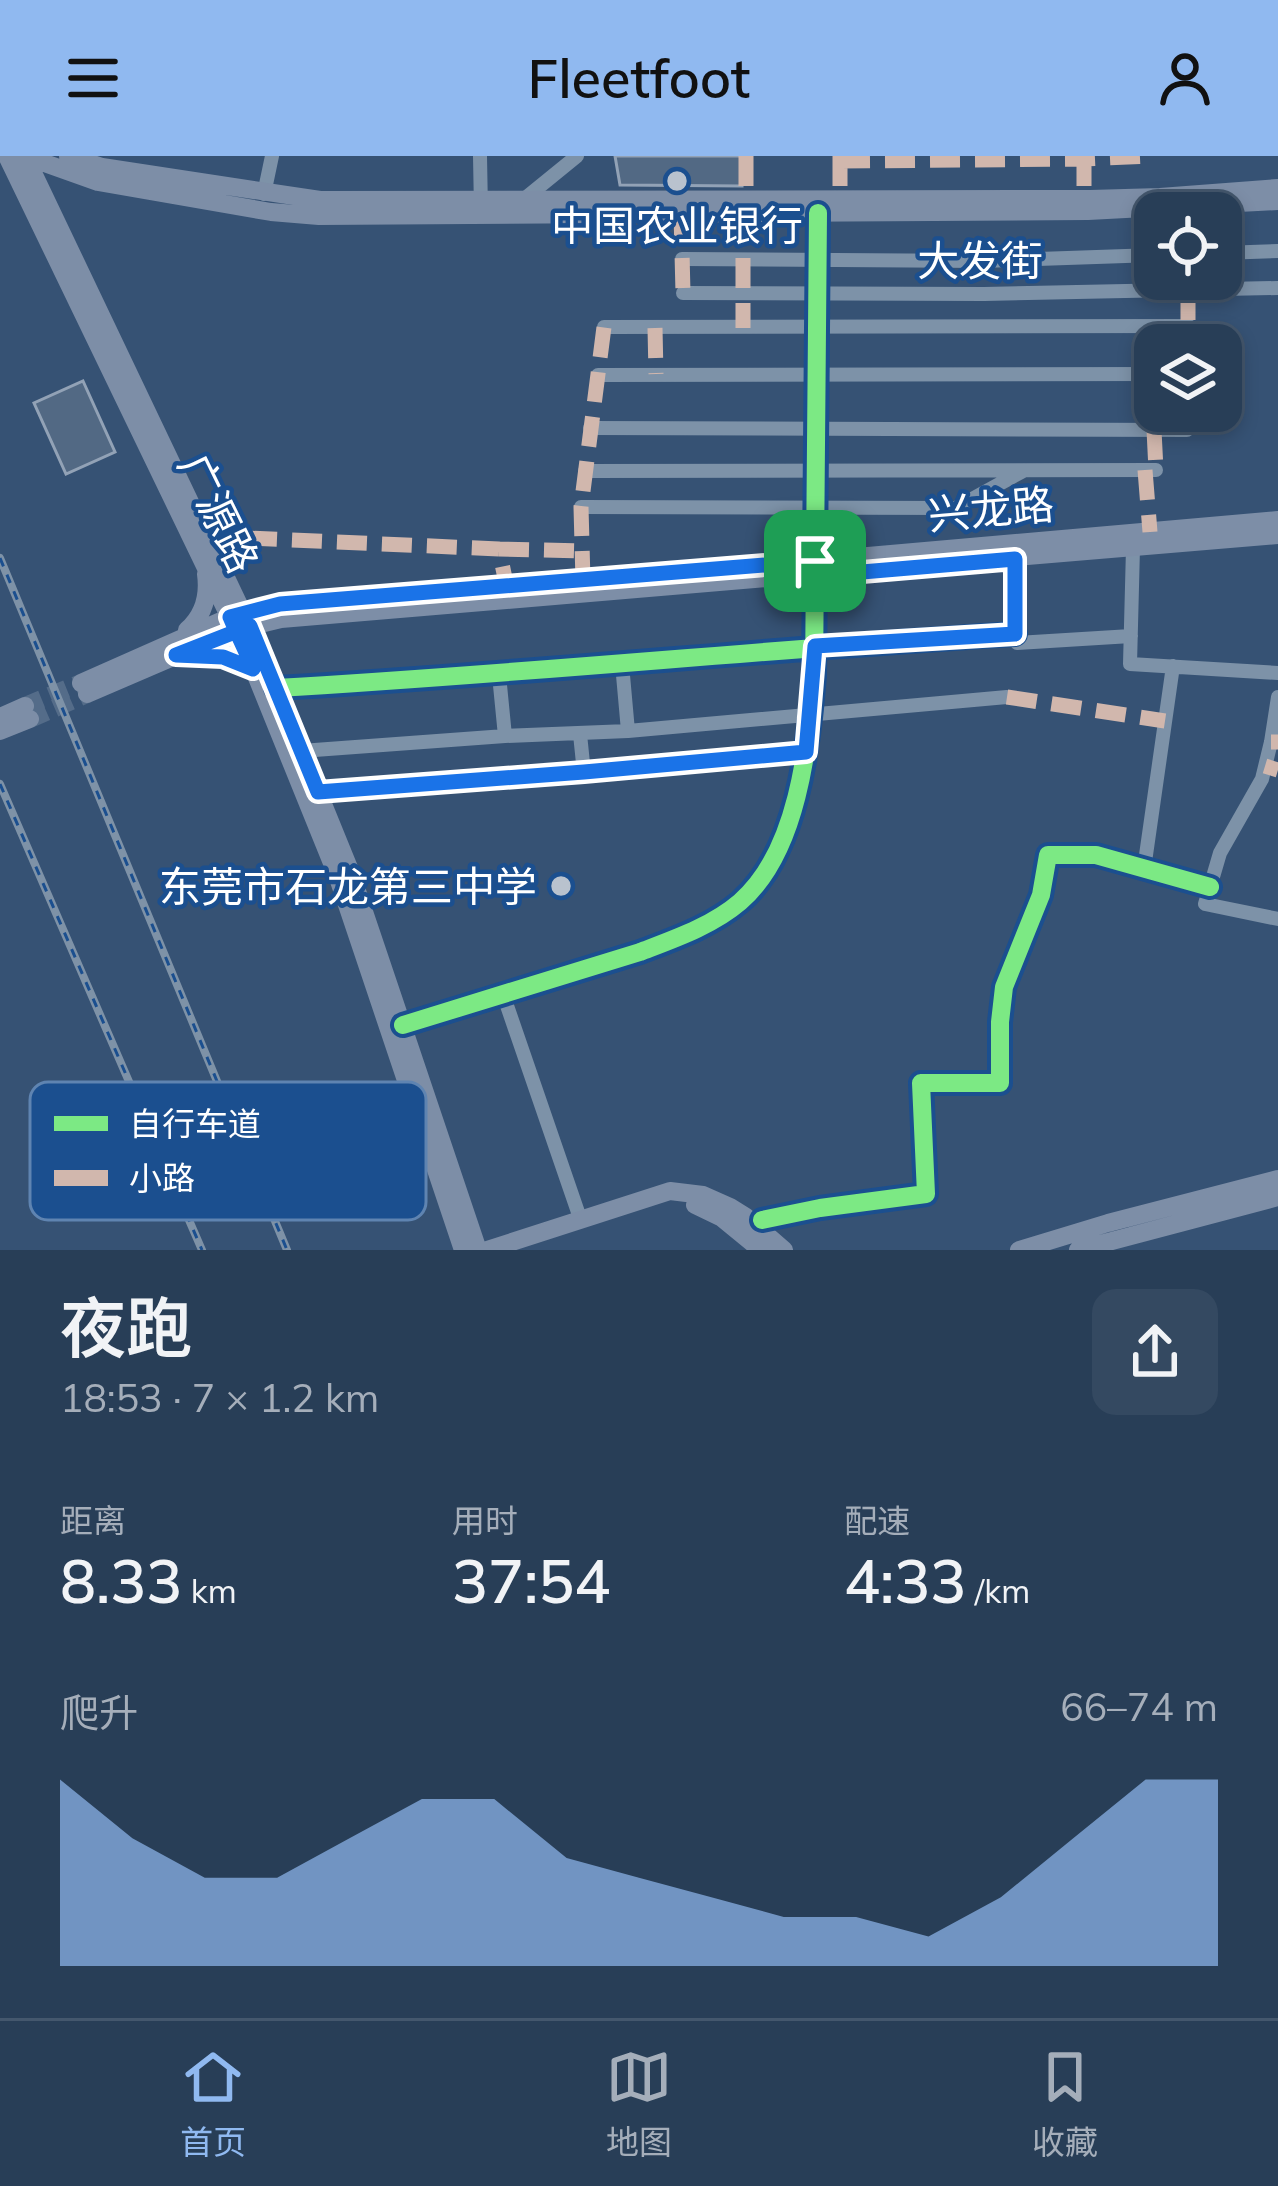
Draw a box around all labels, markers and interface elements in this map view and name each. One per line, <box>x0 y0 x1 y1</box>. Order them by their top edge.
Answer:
text: Fleetfoot <box>528 44 750 112</box>
icon: menu <box>60 45 126 111</box>
icon: person <box>1152 45 1218 111</box>
marker: 中国农业银行 <box>664 168 690 194</box>
map controls <box>1134 192 1242 432</box>
button: locate <box>1134 192 1242 300</box>
place label: 中国农业银行 <box>551 199 803 252</box>
street label: 大发街 <box>917 234 1043 287</box>
button: layers <box>1134 324 1242 432</box>
street label: 广源路 <box>168 445 270 581</box>
street label: 兴龙路 <box>926 477 1056 541</box>
pin <box>764 510 866 612</box>
icon: arrive <box>782 528 848 594</box>
place label: 东莞市石龙第三中学 <box>159 860 537 913</box>
marker: 东莞市石龙第三中学 <box>548 873 574 899</box>
legend <box>30 1082 426 1220</box>
text: 自行车道 <box>129 1103 261 1144</box>
text: 小路 <box>129 1157 195 1198</box>
text: 夜跑 <box>60 1286 192 1369</box>
button: share <box>1092 1289 1218 1415</box>
text: 18:53 · 7 × 1.2 km <box>60 1373 379 1422</box>
text: 距离 <box>60 1500 126 1541</box>
text: 用时 <box>452 1500 518 1541</box>
text: 配速 <box>844 1500 910 1541</box>
text: 8.33 <box>60 1543 182 1618</box>
text: 37:54 <box>452 1543 610 1618</box>
text: 4:33 <box>844 1543 966 1618</box>
text: km <box>182 1570 237 1611</box>
text: /km <box>966 1570 1030 1611</box>
text: 66–74 m <box>1060 1682 1218 1731</box>
text: 爬升 <box>60 1688 138 1737</box>
tab: 首页 <box>180 2044 246 2164</box>
tab: 地图 <box>606 2044 672 2164</box>
tab: 收藏 <box>1032 2044 1098 2164</box>

